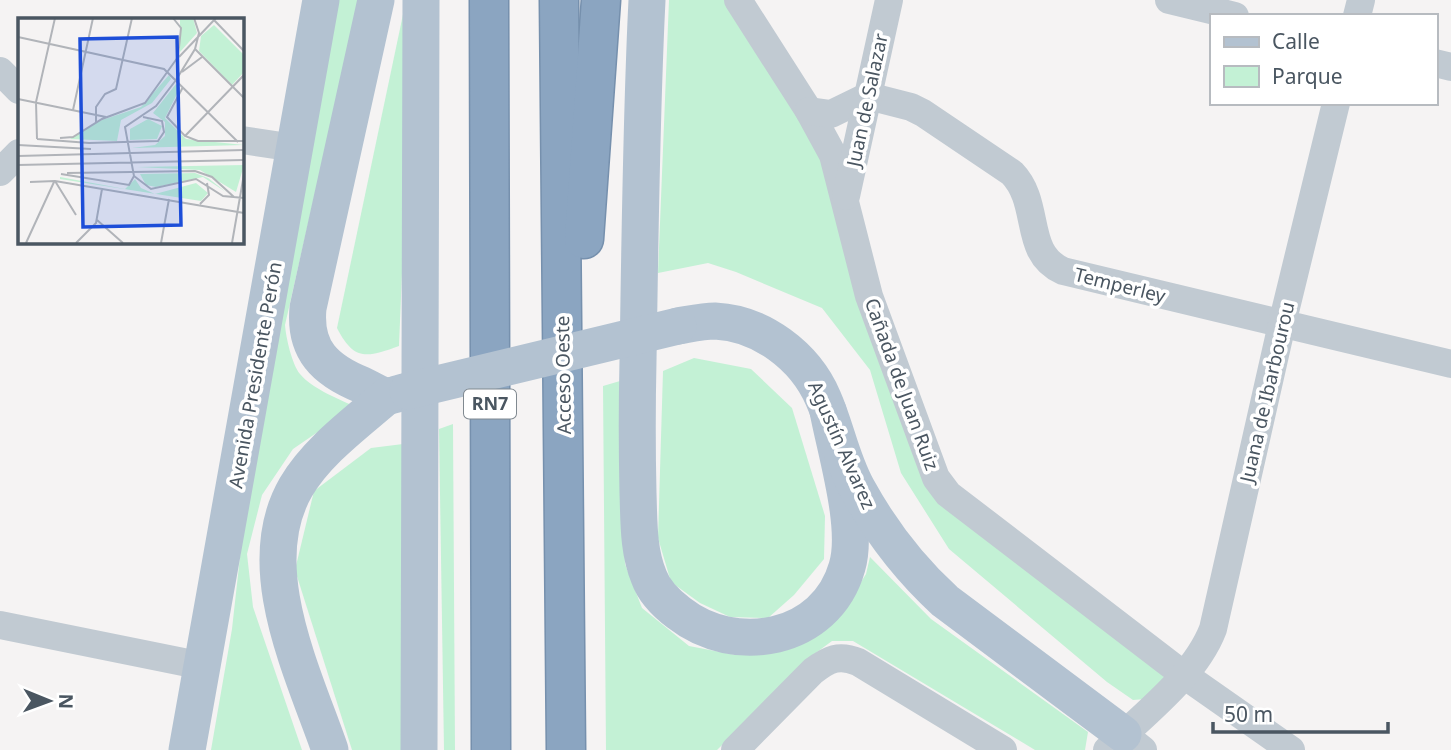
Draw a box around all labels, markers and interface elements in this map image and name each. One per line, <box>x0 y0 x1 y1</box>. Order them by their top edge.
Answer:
legend <box>1210 14 1437 105</box>
inset map <box>18 18 243 243</box>
text: Calle <box>1272 27 1320 55</box>
street label: Juan de Salazar <box>840 31 894 171</box>
text: Parque <box>1272 62 1342 90</box>
street label: Avenida Presidente Perón <box>222 260 288 490</box>
street label: Temperley <box>1072 261 1169 309</box>
street label: Cañada de Juan Ruiz <box>859 294 945 474</box>
street label: Juana de Ibarbourou <box>1233 299 1300 487</box>
street label: Acceso Oeste <box>549 315 577 435</box>
street label: Agustín Alvarez <box>802 377 882 513</box>
road number: RN7 <box>464 390 516 418</box>
north arrow <box>14 666 84 736</box>
scale bar <box>1213 690 1388 734</box>
text: N <box>53 693 79 709</box>
text: 50 m <box>1224 700 1273 728</box>

